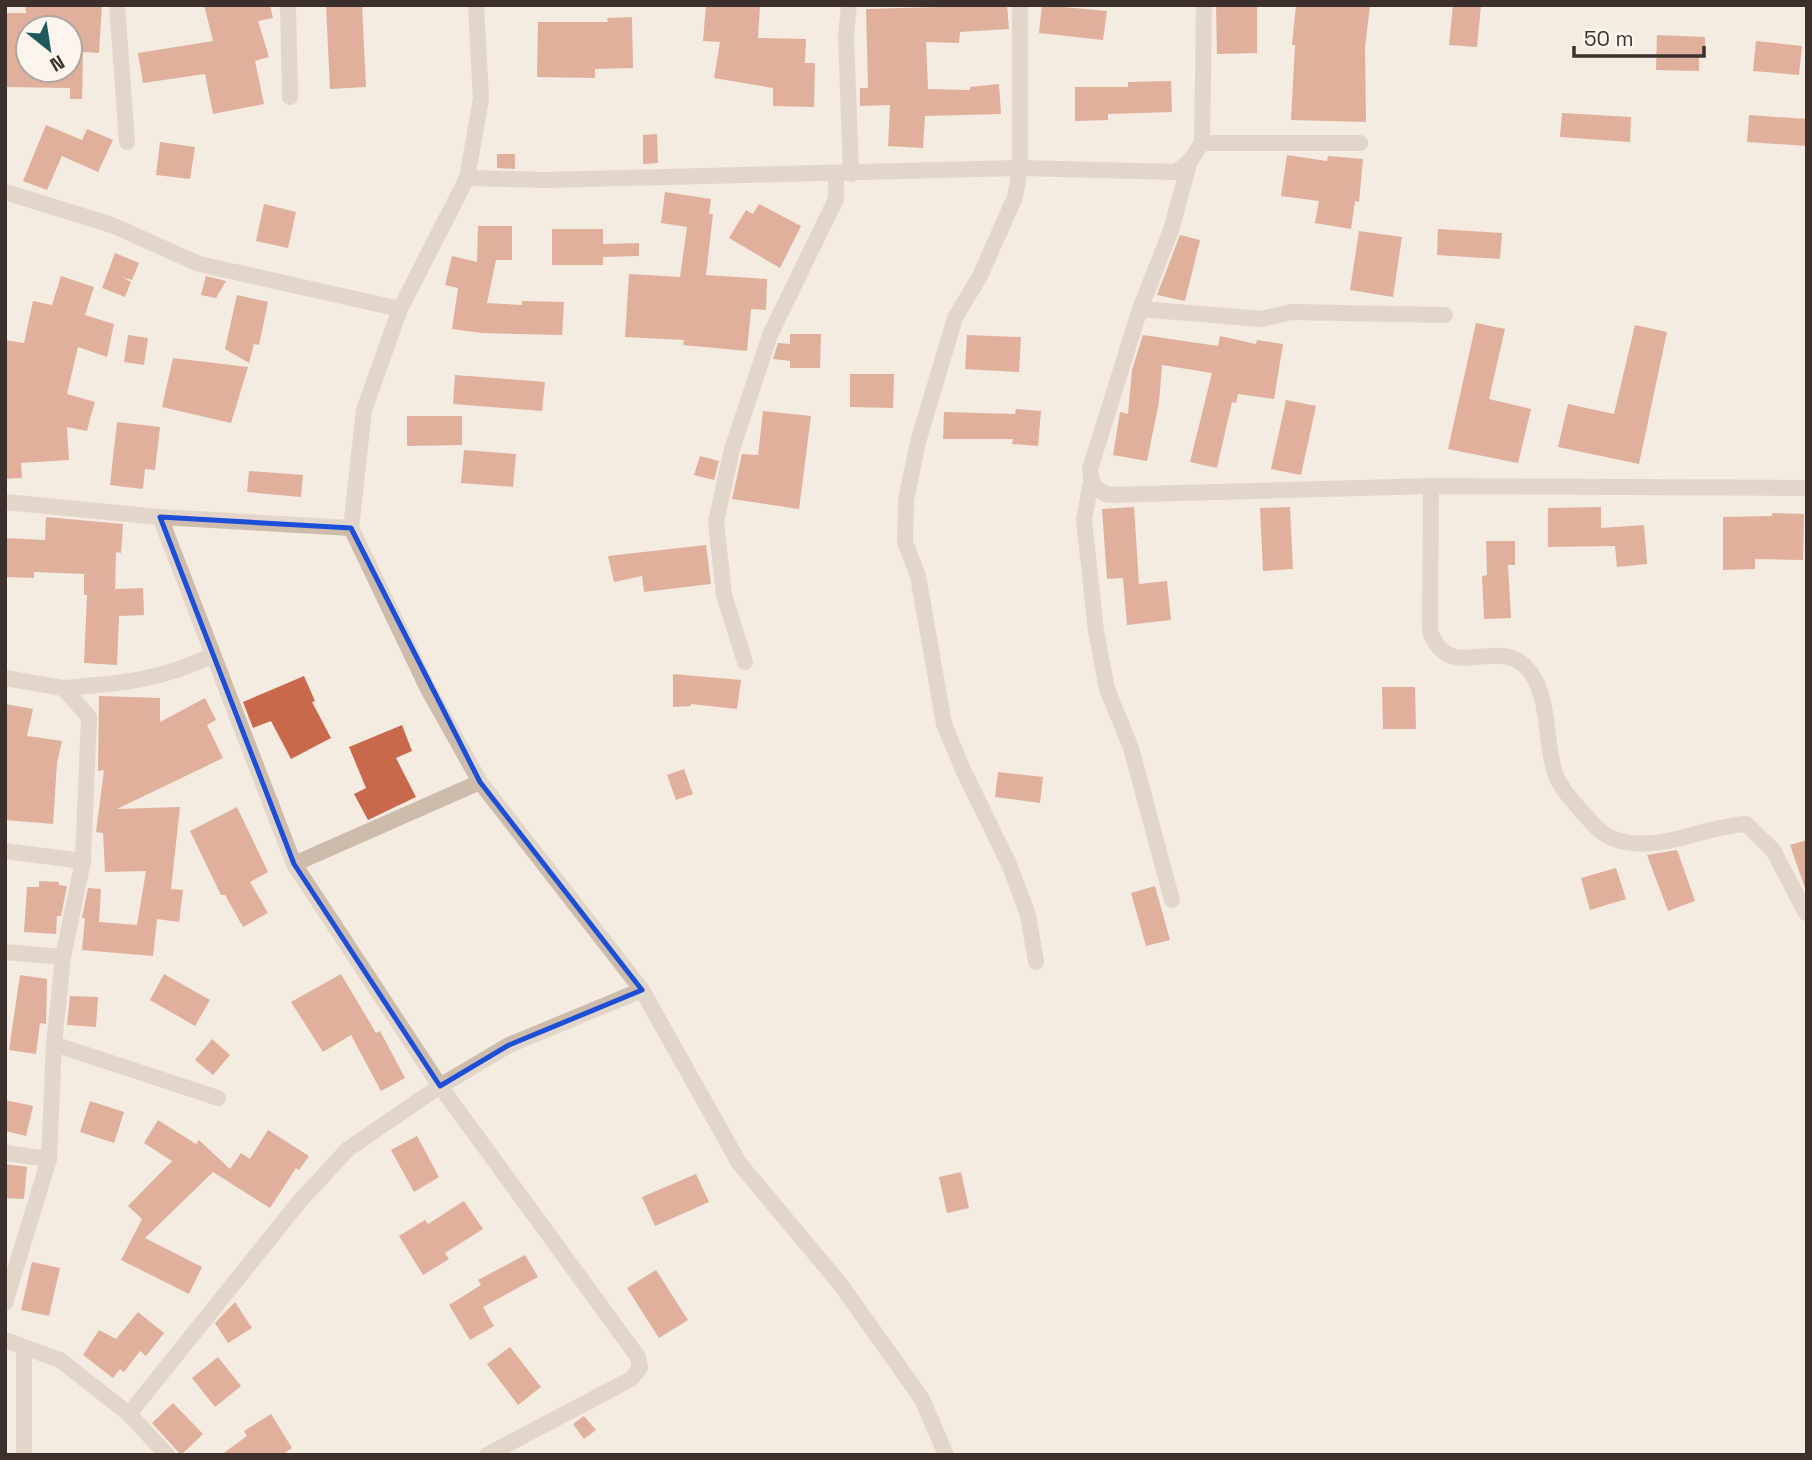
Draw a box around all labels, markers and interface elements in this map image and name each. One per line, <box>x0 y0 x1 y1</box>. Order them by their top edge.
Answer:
north arrow <box>14 14 84 84</box>
scale bar <box>1574 14 1703 58</box>
text: 50 m <box>1584 25 1634 52</box>
text: N <box>45 49 69 77</box>

